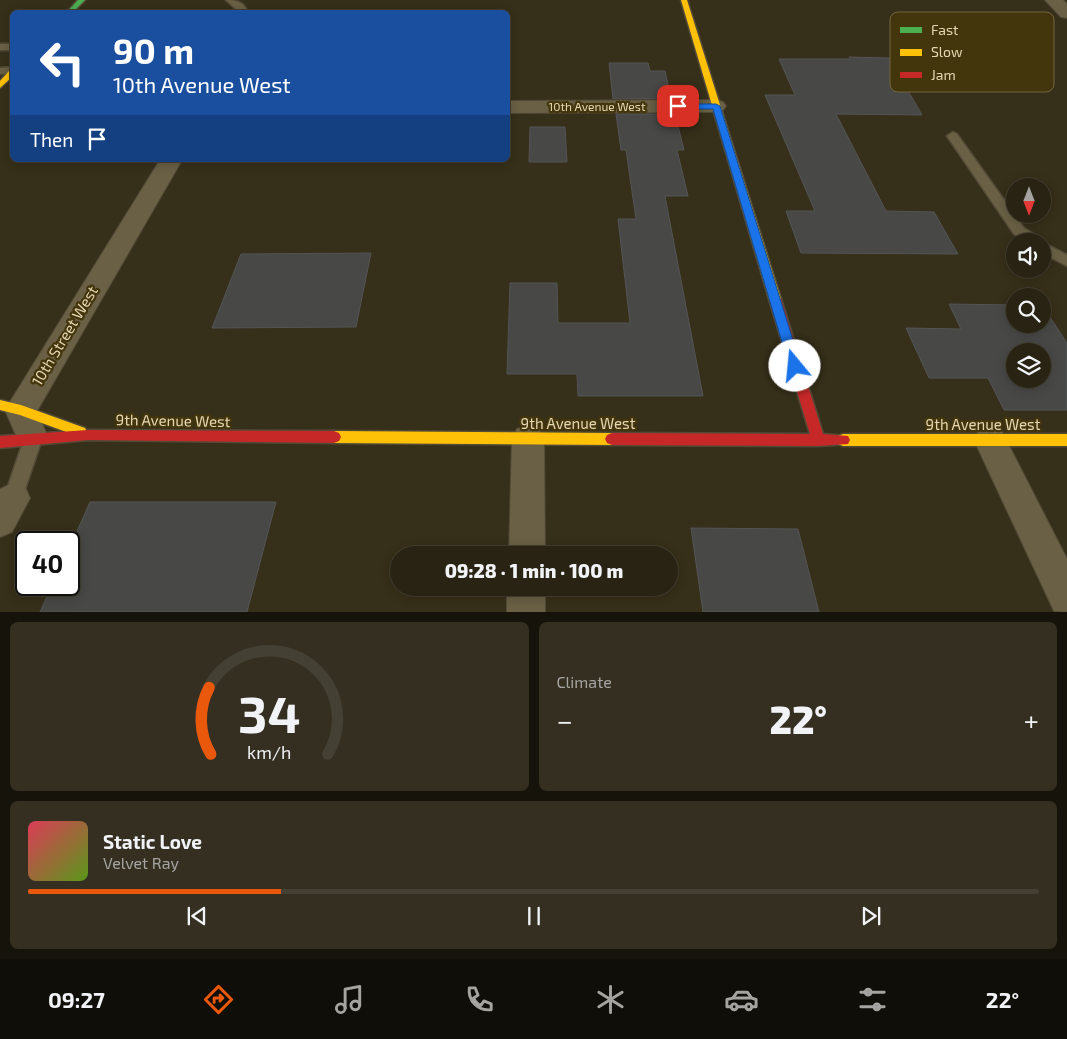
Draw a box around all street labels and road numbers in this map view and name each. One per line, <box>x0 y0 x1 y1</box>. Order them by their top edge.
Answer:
street label: 10th Avenue West <box>549 99 646 113</box>
street label: 10th Street West <box>27 282 101 389</box>
street label: 9th Avenue West <box>115 410 231 430</box>
street label: 9th Avenue West <box>521 414 636 432</box>
street label: 9th Avenue West <box>926 415 1041 433</box>

